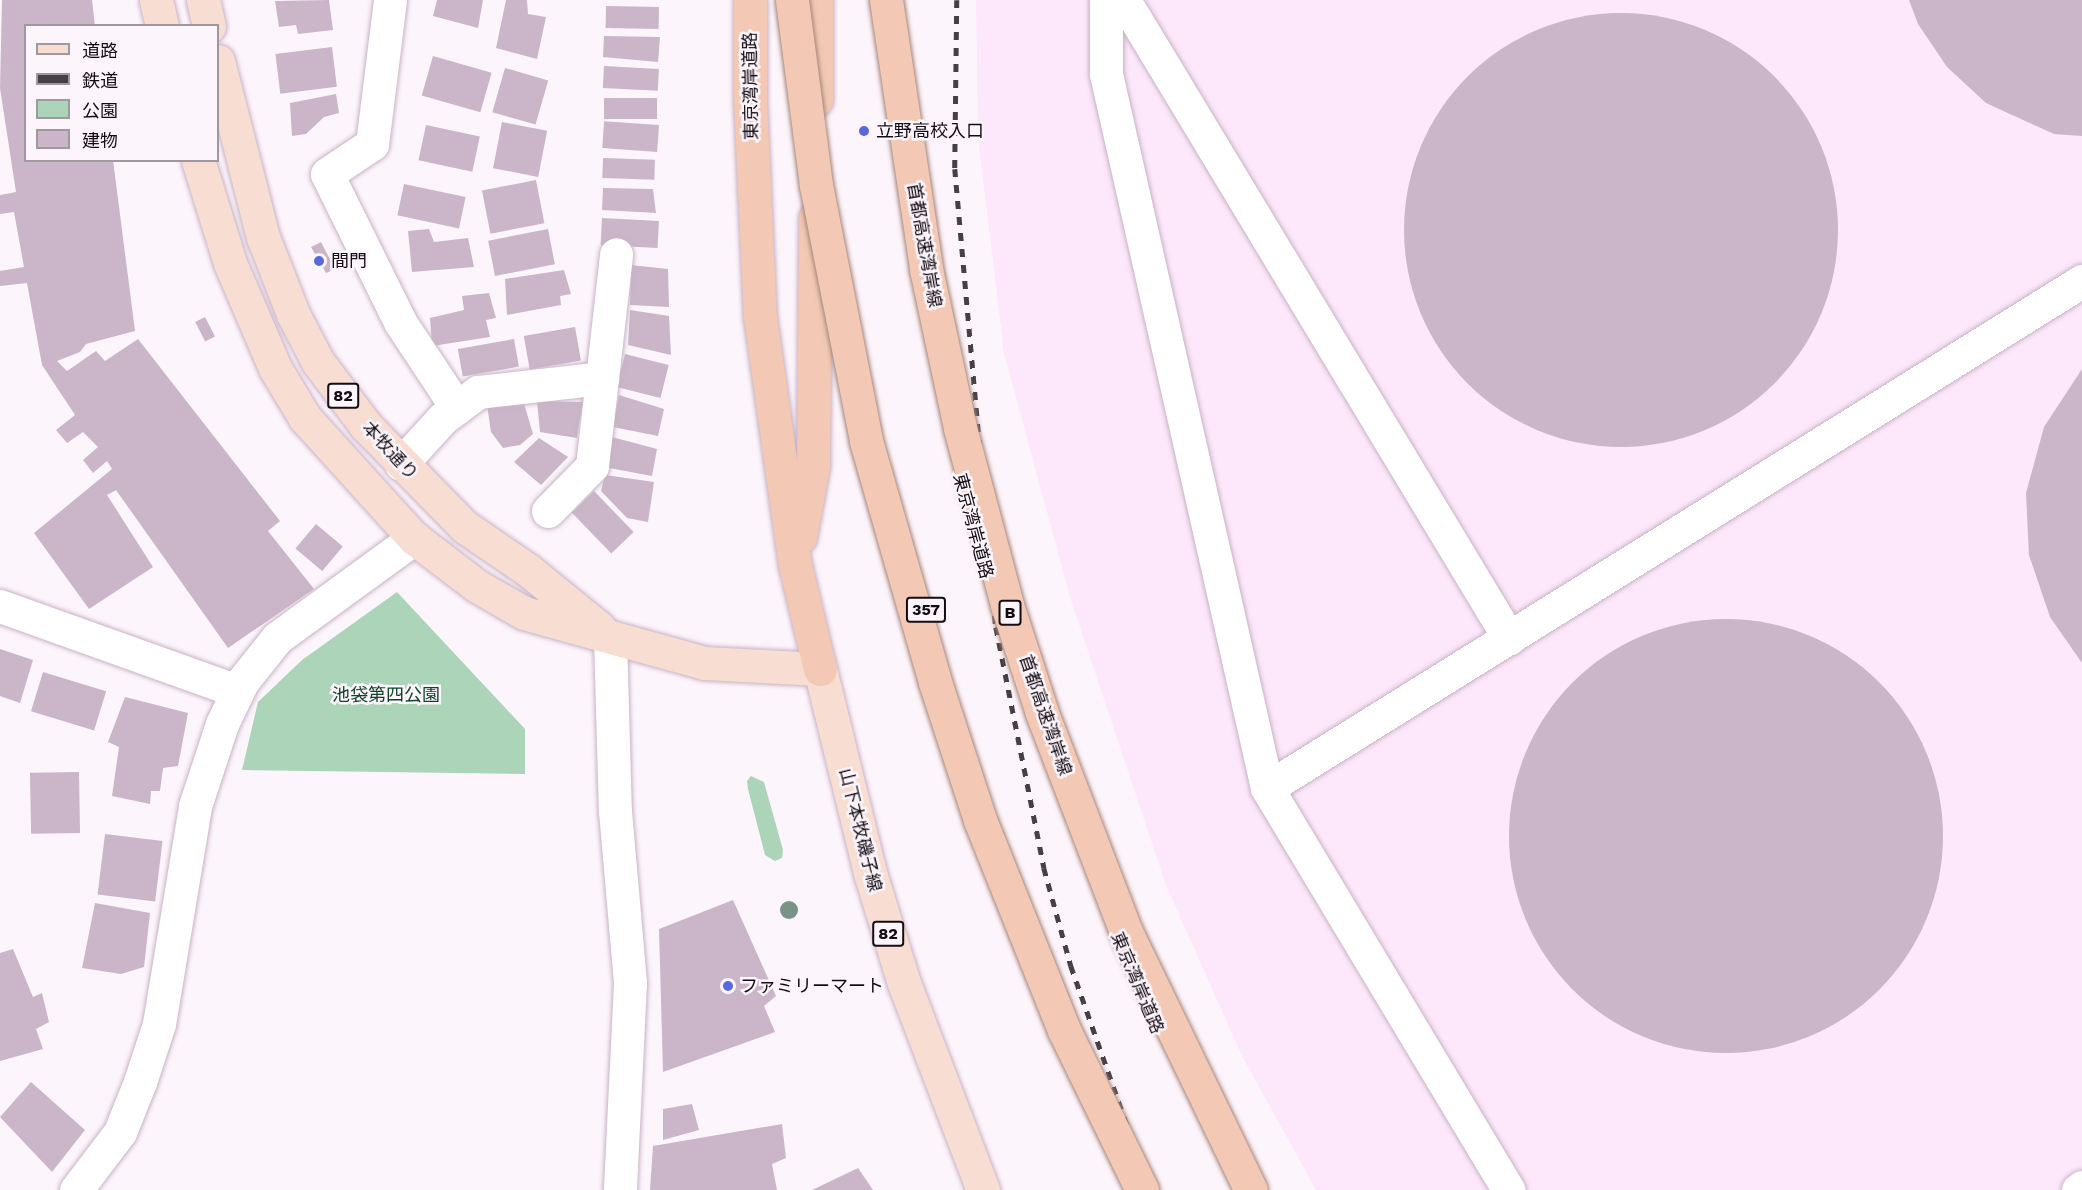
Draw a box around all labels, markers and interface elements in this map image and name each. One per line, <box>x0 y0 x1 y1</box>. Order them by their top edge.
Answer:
legend <box>24 24 219 162</box>
street label: 東京湾岸道路 <box>739 32 763 140</box>
text: 道路 <box>82 40 118 61</box>
text: 鉄道 <box>82 70 118 91</box>
text: 公園 <box>82 100 118 121</box>
place label: 立野高校入口 <box>876 120 984 142</box>
marker: 立野高校入口 <box>857 124 871 138</box>
text: 建物 <box>82 130 118 151</box>
street label: 首都高速湾岸線 <box>902 181 946 309</box>
place label: 間門 <box>331 250 367 272</box>
marker: 間門 <box>312 254 326 268</box>
road number: 82 <box>326 383 360 409</box>
street label: 本牧通り <box>358 417 422 485</box>
street label: 東京湾岸道路 <box>949 471 997 581</box>
road number: 357 <box>905 597 947 623</box>
road number: B <box>998 600 1022 626</box>
street label: 首都高速湾岸線 <box>1014 652 1076 778</box>
park label: 池袋第四公園 <box>332 684 440 706</box>
street label: 山下本牧磯子線 <box>834 766 886 894</box>
road number: 82 <box>872 921 904 947</box>
street label: 東京湾岸道路 <box>1106 929 1168 1037</box>
place label: ファミリーマート <box>740 975 884 997</box>
marker: ファミリーマート <box>721 979 735 993</box>

